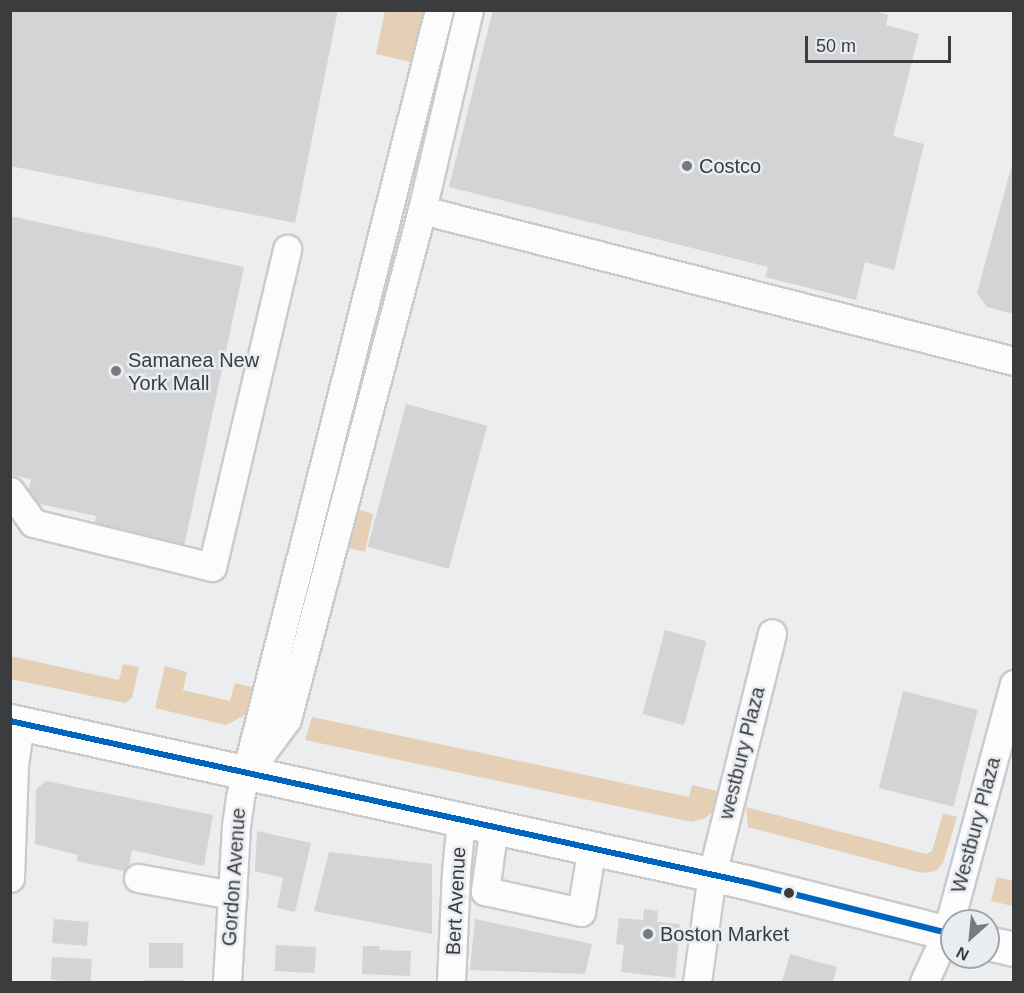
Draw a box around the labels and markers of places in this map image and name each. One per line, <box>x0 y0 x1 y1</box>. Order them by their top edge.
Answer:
place label: Costco <box>699 154 761 178</box>
marker: Costco <box>680 159 694 173</box>
place label: Samanea New York Mall <box>128 348 259 395</box>
marker: Samanea New York Mall <box>109 364 123 378</box>
unlabelled marker <box>783 887 795 899</box>
place label: Boston Market <box>660 922 789 946</box>
marker: Boston Market <box>641 927 655 941</box>

